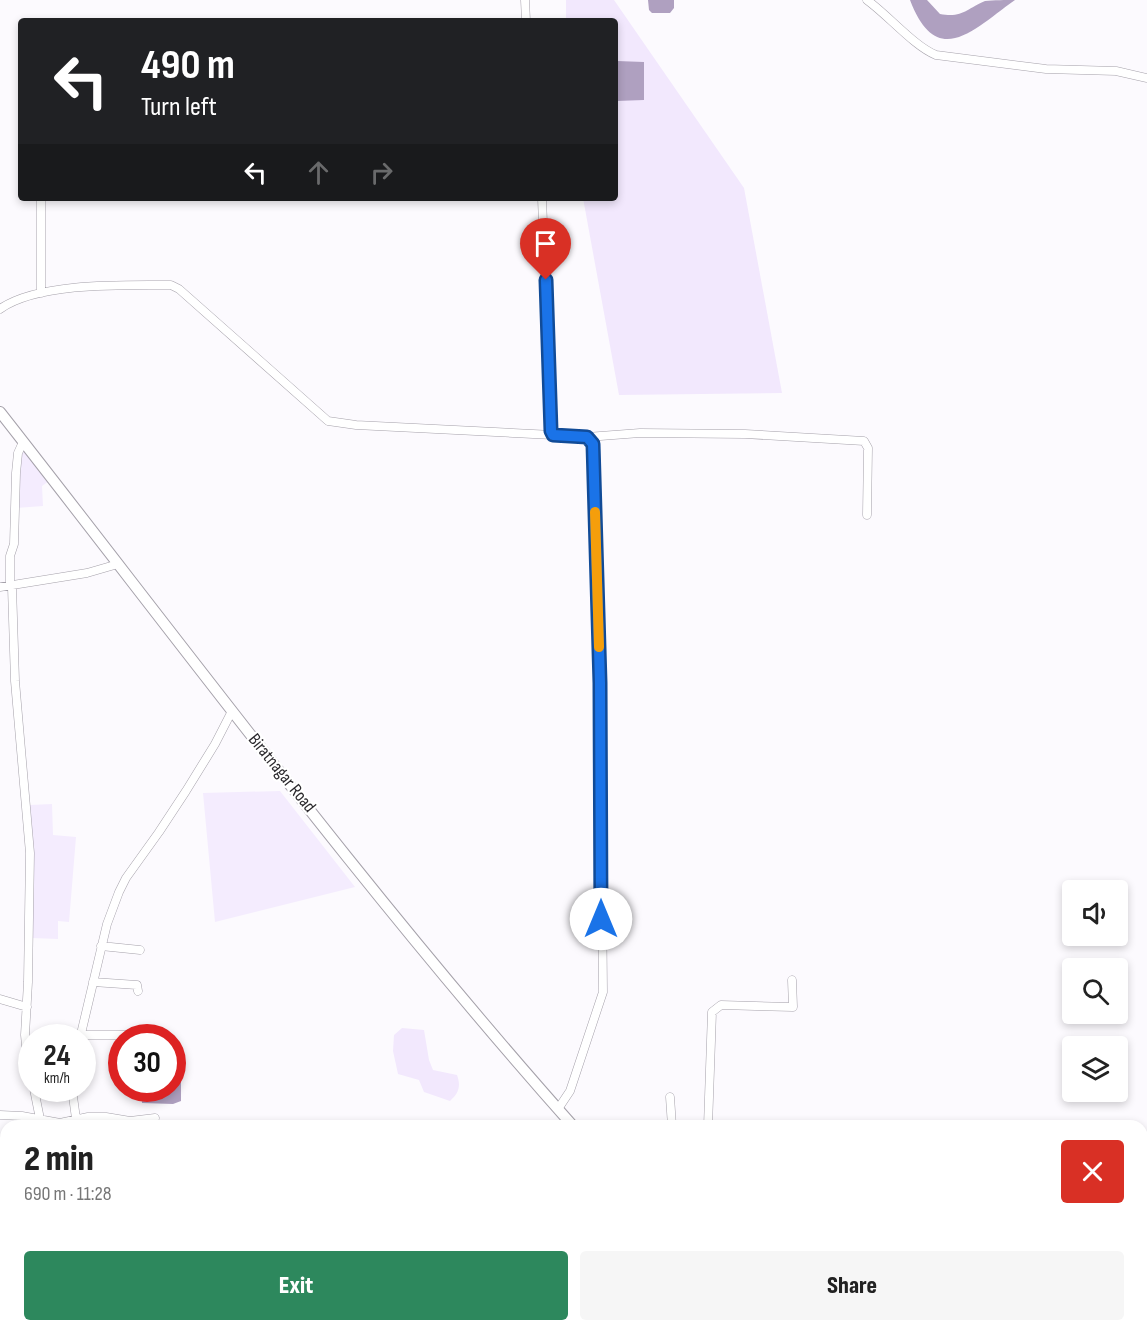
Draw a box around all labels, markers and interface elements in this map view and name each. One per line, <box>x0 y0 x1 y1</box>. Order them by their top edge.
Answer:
text: 490 m <box>141 40 235 91</box>
icon: left <box>42 42 120 120</box>
text: Turn left <box>141 91 217 123</box>
icon: left <box>239 156 272 189</box>
icon: ahead <box>302 156 335 189</box>
icon: right <box>365 156 398 189</box>
pin <box>520 218 571 280</box>
icon: arrive <box>529 227 562 260</box>
street label: Biratnagar Road <box>244 729 320 817</box>
map controls <box>1062 880 1128 1102</box>
button: sound <box>1062 880 1128 946</box>
position arrow <box>569 887 633 951</box>
button: search <box>1062 958 1128 1024</box>
speed limit sign: 30 <box>108 1024 186 1102</box>
button: layers <box>1062 1036 1128 1102</box>
text: 24 <box>44 1038 70 1074</box>
text: km/h <box>44 1069 70 1088</box>
text: 2 min <box>24 1138 94 1181</box>
button: close <box>1061 1140 1124 1203</box>
text: 690 m · 11:28 <box>24 1182 112 1206</box>
button: Exit <box>24 1251 568 1320</box>
button: Share <box>580 1251 1124 1320</box>

